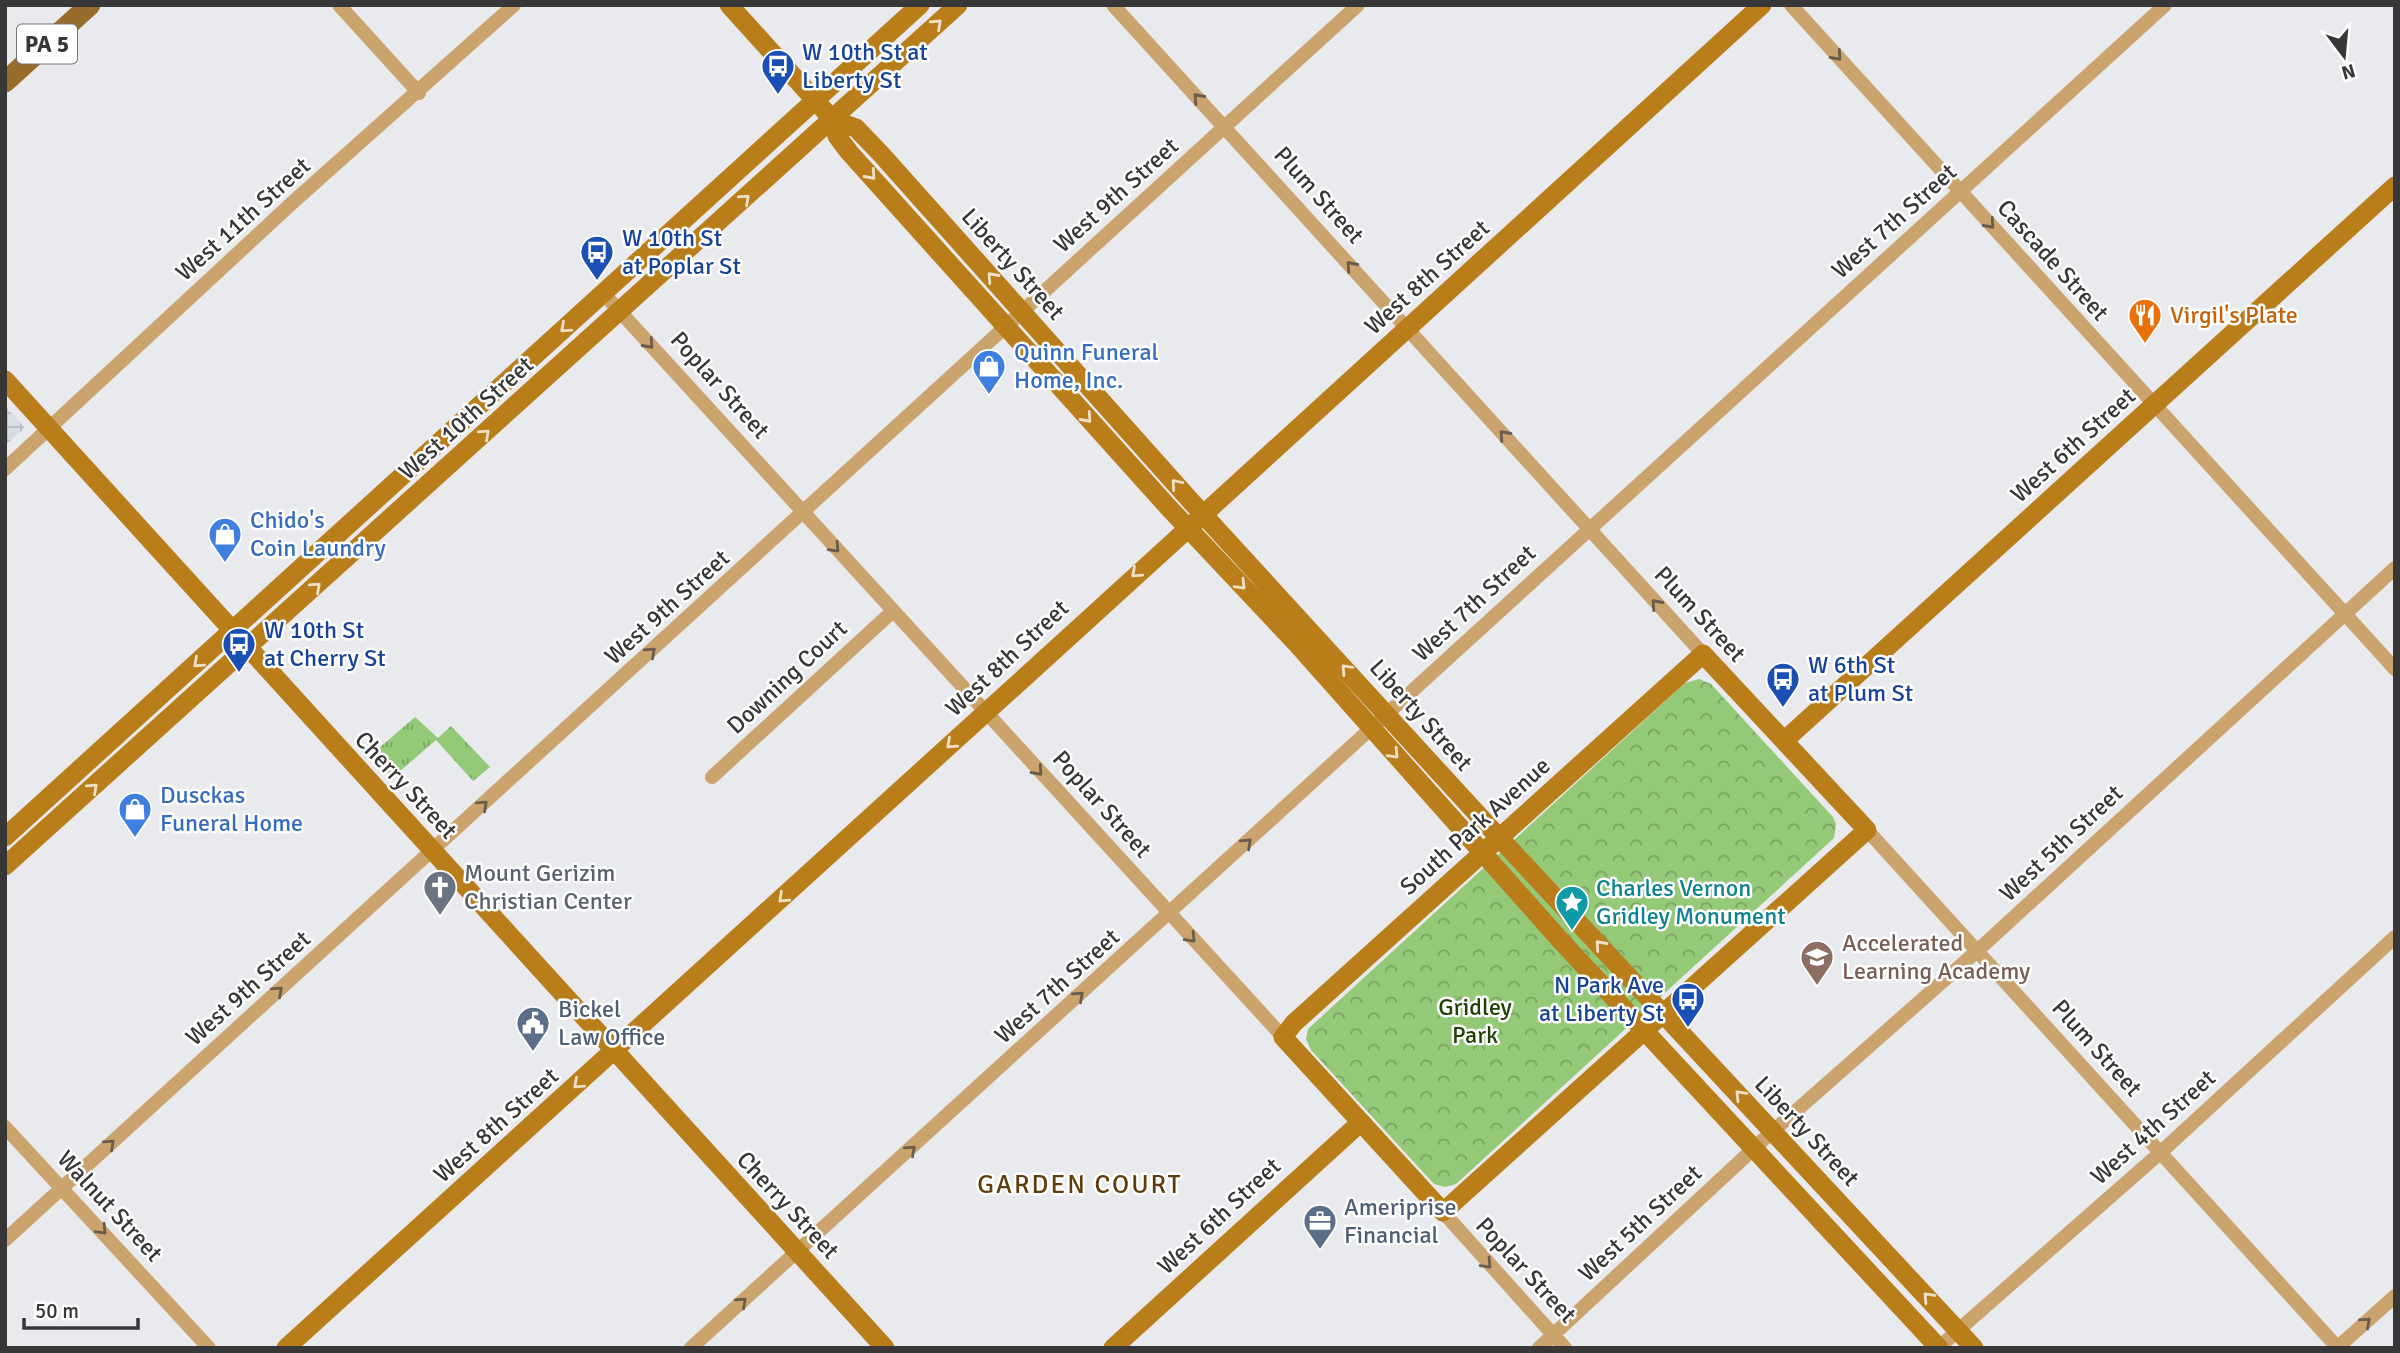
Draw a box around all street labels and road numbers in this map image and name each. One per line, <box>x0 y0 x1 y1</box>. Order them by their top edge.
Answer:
road number: PA 5 <box>17 24 77 64</box>
street label: West 9th Street <box>1047 131 1185 259</box>
street label: Plum Street <box>1268 140 1370 250</box>
street label: West 11th Street <box>169 151 317 287</box>
street label: West 7th Street <box>1825 157 1963 285</box>
street label: Cascade Street <box>1991 193 2115 327</box>
street label: Liberty Street <box>955 202 1071 326</box>
street label: West 8th Street <box>1358 213 1496 341</box>
street label: Poplar Street <box>664 325 776 445</box>
street label: West 10th Street <box>392 350 540 486</box>
street label: West 6th Street <box>2004 381 2142 509</box>
street label: West 7th Street <box>1406 538 1542 668</box>
street label: West 9th Street <box>598 543 736 671</box>
street label: Plum Street <box>1648 560 1752 668</box>
street label: West 8th Street <box>939 593 1075 723</box>
street label: Downing Court <box>721 614 853 740</box>
street label: Liberty Street <box>1363 653 1479 777</box>
street label: Cherry Street <box>348 725 464 845</box>
street label: Poplar Street <box>1046 744 1158 864</box>
street label: South Park Avenue <box>1394 751 1556 901</box>
street label: West 5th Street <box>1993 778 2129 908</box>
street label: West 7th Street <box>988 922 1126 1050</box>
street label: West 9th Street <box>179 924 317 1052</box>
street label: Plum Street <box>2046 993 2148 1103</box>
street label: West 8th Street <box>427 1061 565 1189</box>
street label: West 4th Street <box>2084 1063 2222 1191</box>
street label: Liberty Street <box>1748 1070 1866 1192</box>
street label: Walnut Street <box>51 1144 169 1268</box>
street label: Cherry Street <box>730 1145 846 1265</box>
street label: West 6th Street <box>1151 1151 1287 1281</box>
street label: West 5th Street <box>1572 1158 1708 1288</box>
street label: Poplar Street <box>1469 1211 1583 1329</box>

